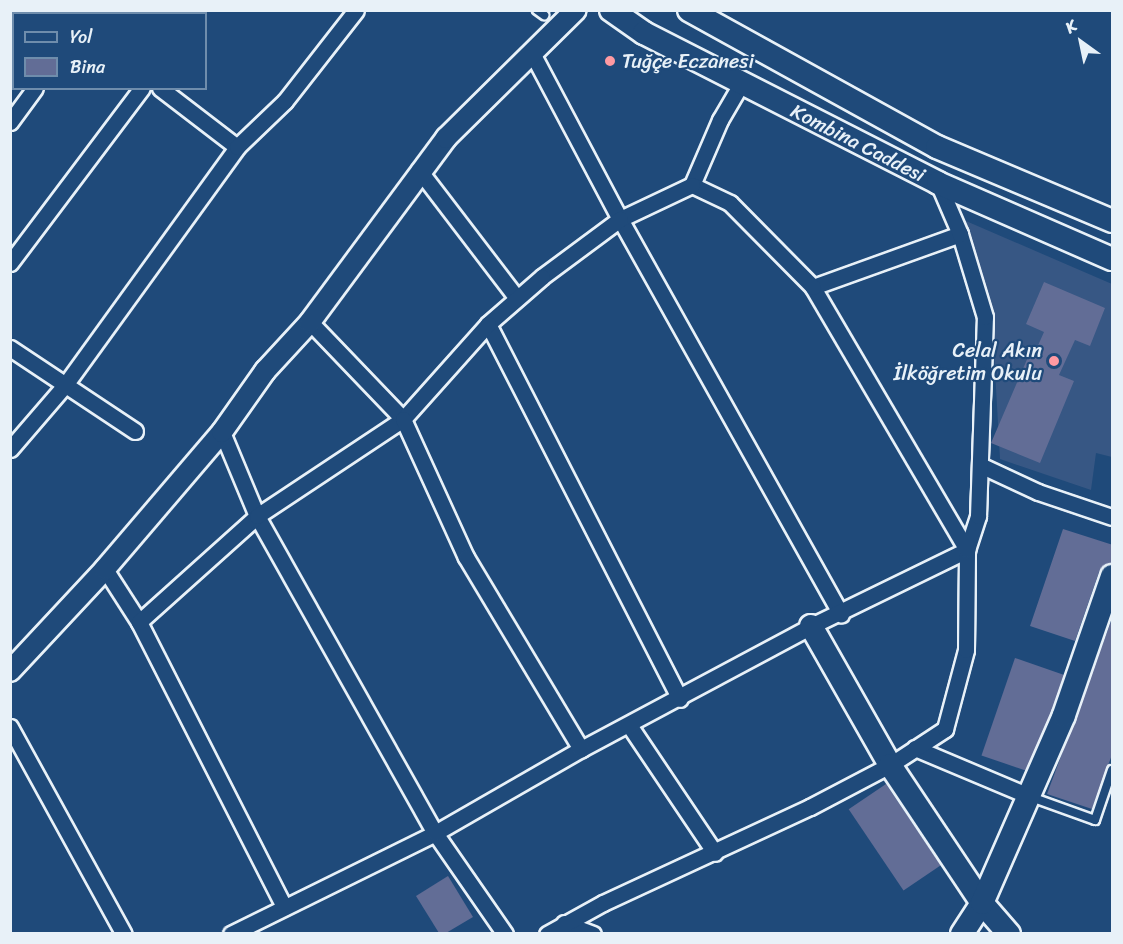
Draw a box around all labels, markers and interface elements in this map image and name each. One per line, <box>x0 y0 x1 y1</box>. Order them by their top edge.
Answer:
legend <box>12 12 207 90</box>
north arrow <box>1051 12 1111 72</box>
text: K <box>1059 12 1083 41</box>
text: Yol <box>70 21 92 53</box>
place label: Tuğçe Eczanesi <box>622 49 754 73</box>
text: Bina <box>70 51 105 83</box>
marker: Tuğçe Eczanesi <box>603 54 617 68</box>
street label: Kombina Caddesi <box>787 99 929 187</box>
place label: Celal Akın İlköğretim Okulu <box>893 338 1042 385</box>
marker: Celal Akın İlköğretim Okulu <box>1047 354 1061 368</box>

